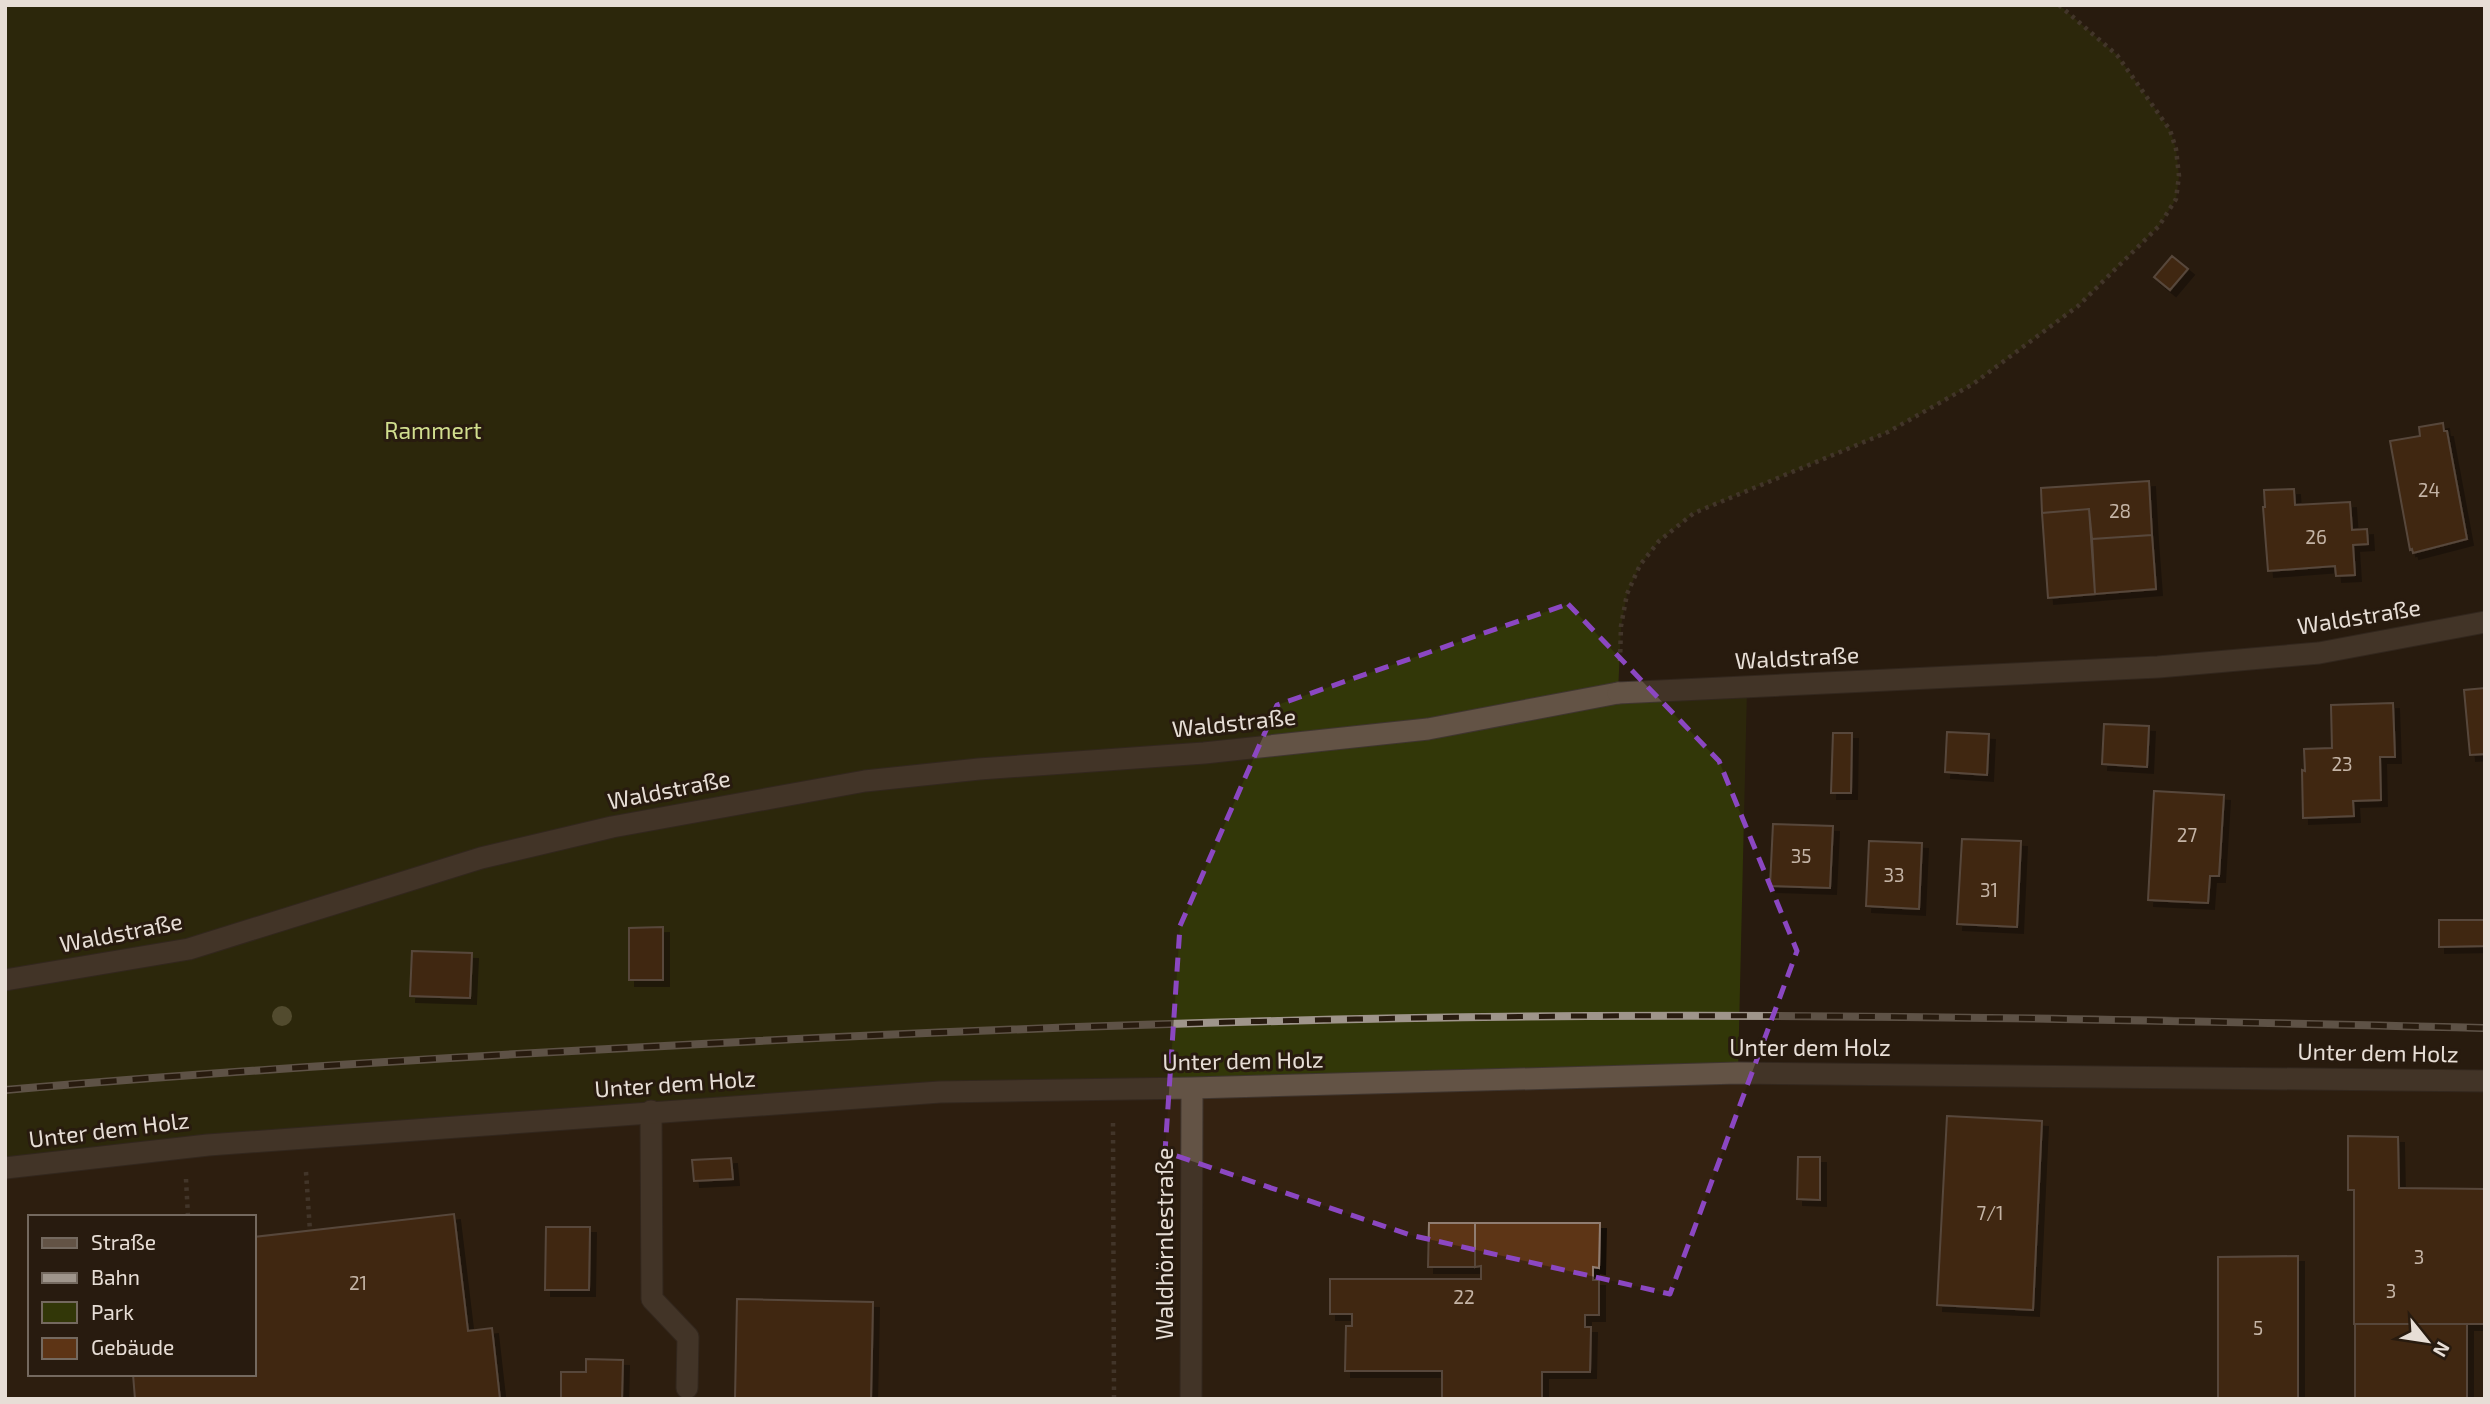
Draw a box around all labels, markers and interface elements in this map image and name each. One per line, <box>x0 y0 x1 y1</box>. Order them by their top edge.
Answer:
park label: Rammert <box>384 416 482 444</box>
house number: 24 <box>2418 478 2440 501</box>
house number: 28 <box>2109 499 2131 522</box>
house number: 26 <box>2305 525 2327 548</box>
street label: Waldstraße <box>2295 592 2422 640</box>
street label: Waldstraße <box>1734 640 1860 674</box>
street label: Waldstraße <box>1171 702 1297 742</box>
house number: 23 <box>2331 752 2353 775</box>
street label: Waldstraße <box>605 763 733 815</box>
house number: 27 <box>2177 823 2197 846</box>
house number: 35 <box>1791 844 1811 867</box>
house number: 33 <box>1883 863 1905 886</box>
house number: 31 <box>1980 878 1998 901</box>
street label: Waldstraße <box>57 906 185 958</box>
street label: Unter dem Holz <box>1729 1033 1891 1061</box>
street label: Unter dem Holz <box>2297 1037 2459 1067</box>
street label: Unter dem Holz <box>1162 1045 1324 1075</box>
street label: Unter dem Holz <box>593 1063 756 1103</box>
street label: Unter dem Holz <box>27 1105 191 1153</box>
street label: Waldhörnlestraße <box>1150 1148 1178 1340</box>
house number: 7/1 <box>1976 1201 2004 1224</box>
legend <box>28 1215 256 1376</box>
text: Straße <box>91 1229 156 1254</box>
house number: 3 <box>2414 1245 2424 1268</box>
text: Bahn <box>91 1264 140 1289</box>
house number: 21 <box>349 1271 367 1294</box>
house number: 3 <box>2386 1279 2396 1302</box>
house number: 22 <box>1453 1285 1475 1308</box>
text: Park <box>91 1299 134 1324</box>
north arrow <box>2392 1306 2462 1376</box>
house number: 5 <box>2253 1316 2263 1339</box>
text: Gebäude <box>91 1334 174 1359</box>
text: N <box>2429 1338 2456 1361</box>

